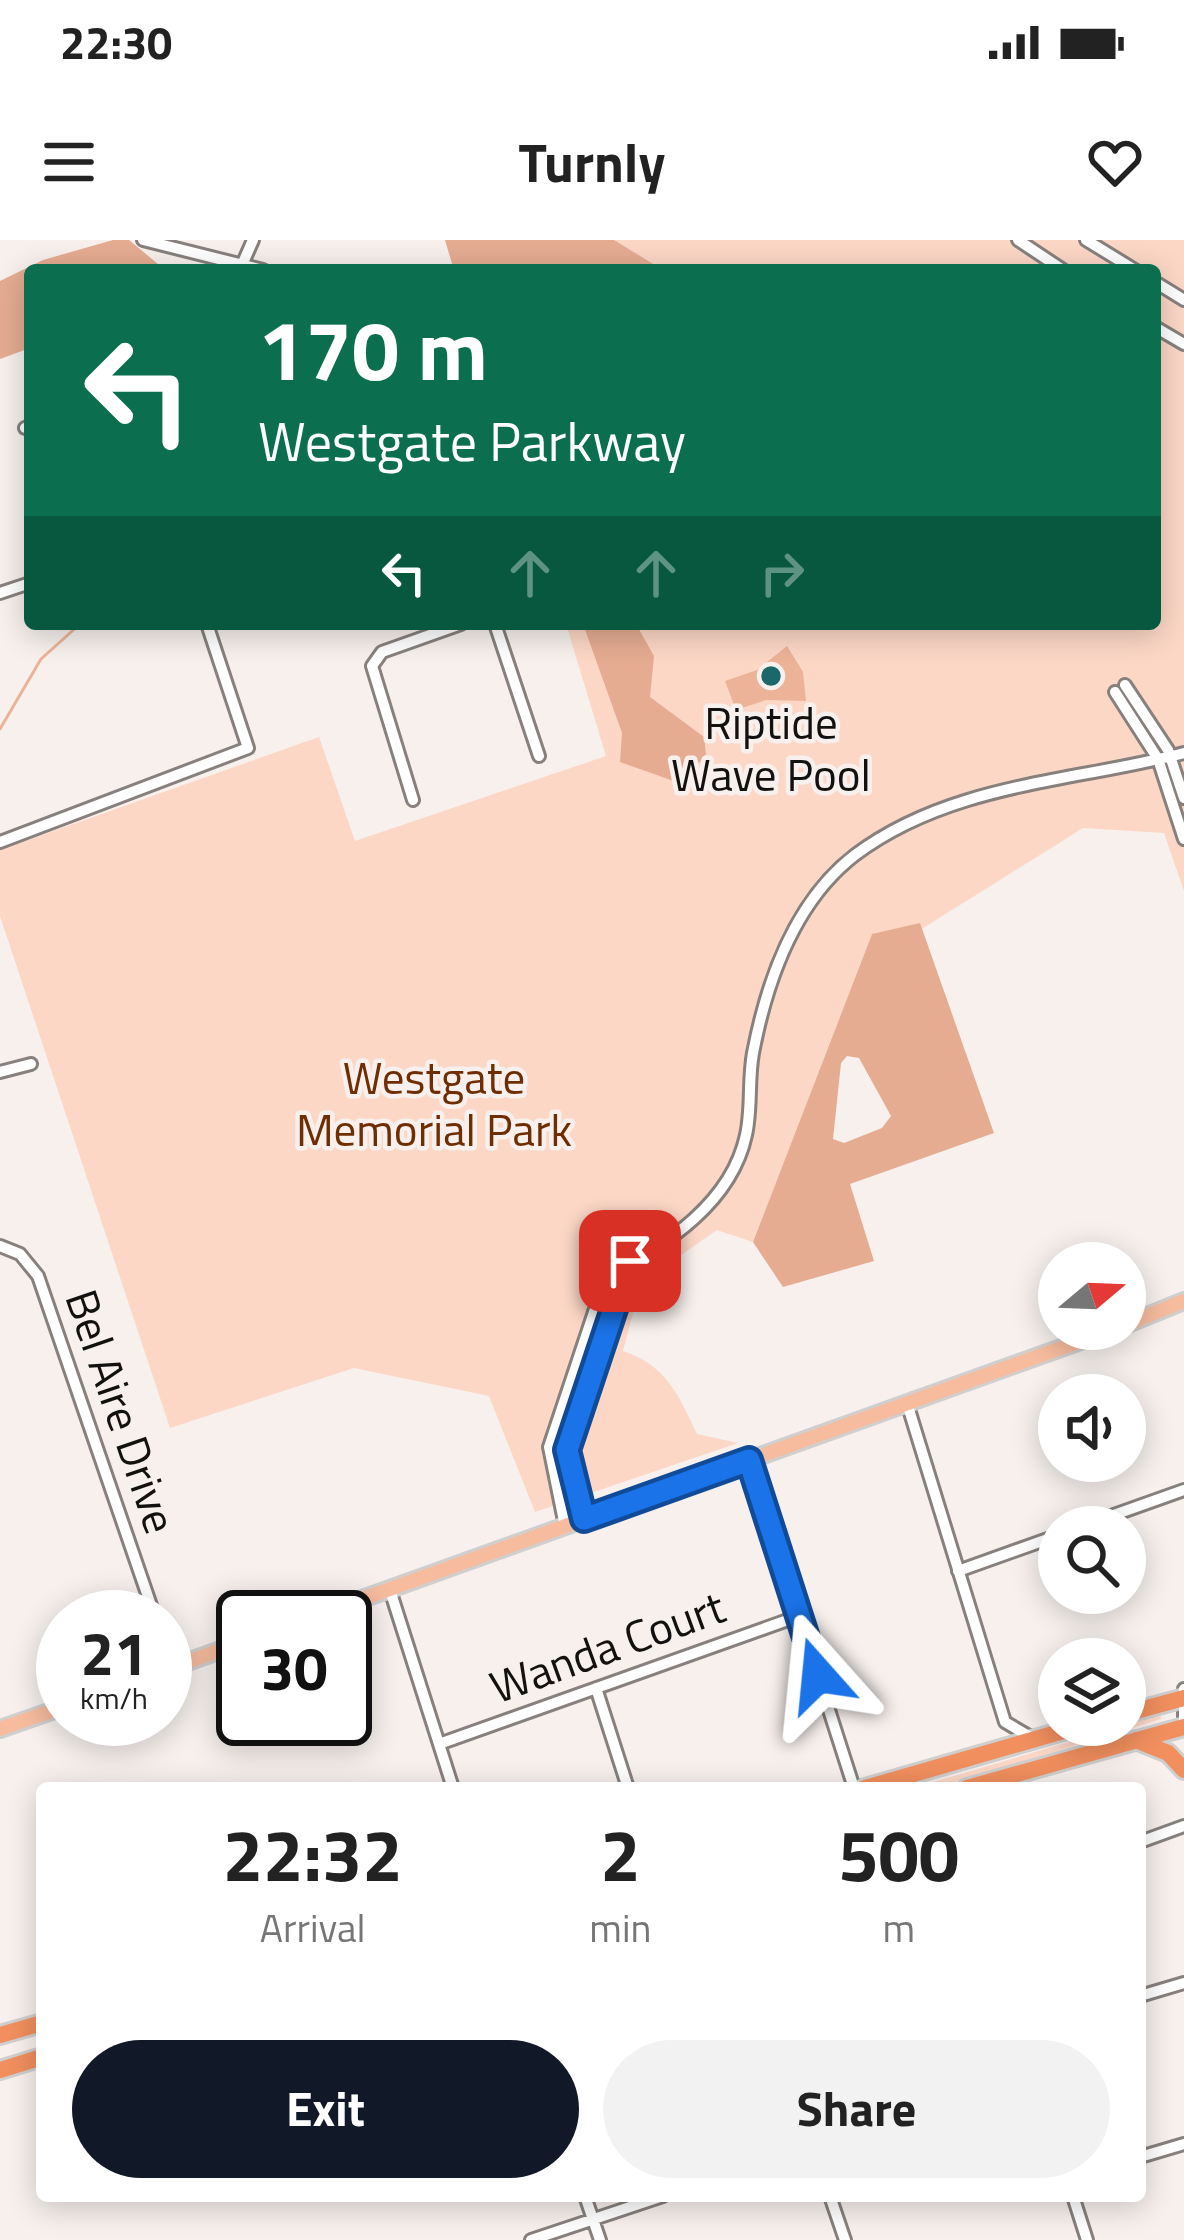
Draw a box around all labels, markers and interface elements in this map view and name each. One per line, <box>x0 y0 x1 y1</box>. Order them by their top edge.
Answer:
text: 22:30 <box>60 8 172 76</box>
text: Turnly <box>519 121 665 203</box>
icon: menu <box>36 129 102 195</box>
icon: heart <box>1082 129 1148 195</box>
text: 170 m <box>258 285 488 413</box>
icon: left <box>60 312 216 468</box>
text: Westgate Parkway <box>258 400 686 482</box>
icon: left <box>371 540 437 606</box>
icon: ahead <box>497 540 563 606</box>
icon: ahead <box>623 540 689 606</box>
icon: right <box>749 540 815 606</box>
marker: Riptide Wave Pool <box>758 663 784 689</box>
place label: Riptide Wave Pool <box>671 688 871 808</box>
park label: Westgate Memorial Park <box>296 1043 572 1163</box>
pin <box>579 1210 681 1312</box>
icon: arrive <box>597 1228 663 1294</box>
north arrow <box>1038 1242 1146 1350</box>
map controls <box>1038 1242 1146 1746</box>
street label: Bel Aire Drive <box>49 1280 195 1542</box>
button: sound <box>1038 1374 1146 1482</box>
button: search <box>1038 1506 1146 1614</box>
street label: Wanda Court <box>480 1572 734 1720</box>
speed limit sign: 30 <box>216 1590 372 1746</box>
text: 21 <box>80 1607 148 1698</box>
position arrow <box>755 1612 881 1738</box>
button: layers <box>1038 1638 1146 1746</box>
text: km/h <box>80 1675 148 1721</box>
text: 22:32 <box>223 1799 403 1909</box>
text: 2 <box>600 1799 641 1909</box>
text: 500 <box>838 1799 959 1909</box>
text: Arrival <box>260 1898 366 1957</box>
text: min <box>589 1898 651 1957</box>
text: m <box>882 1898 915 1957</box>
button: Exit <box>72 2040 579 2178</box>
button: Share <box>603 2040 1110 2178</box>

